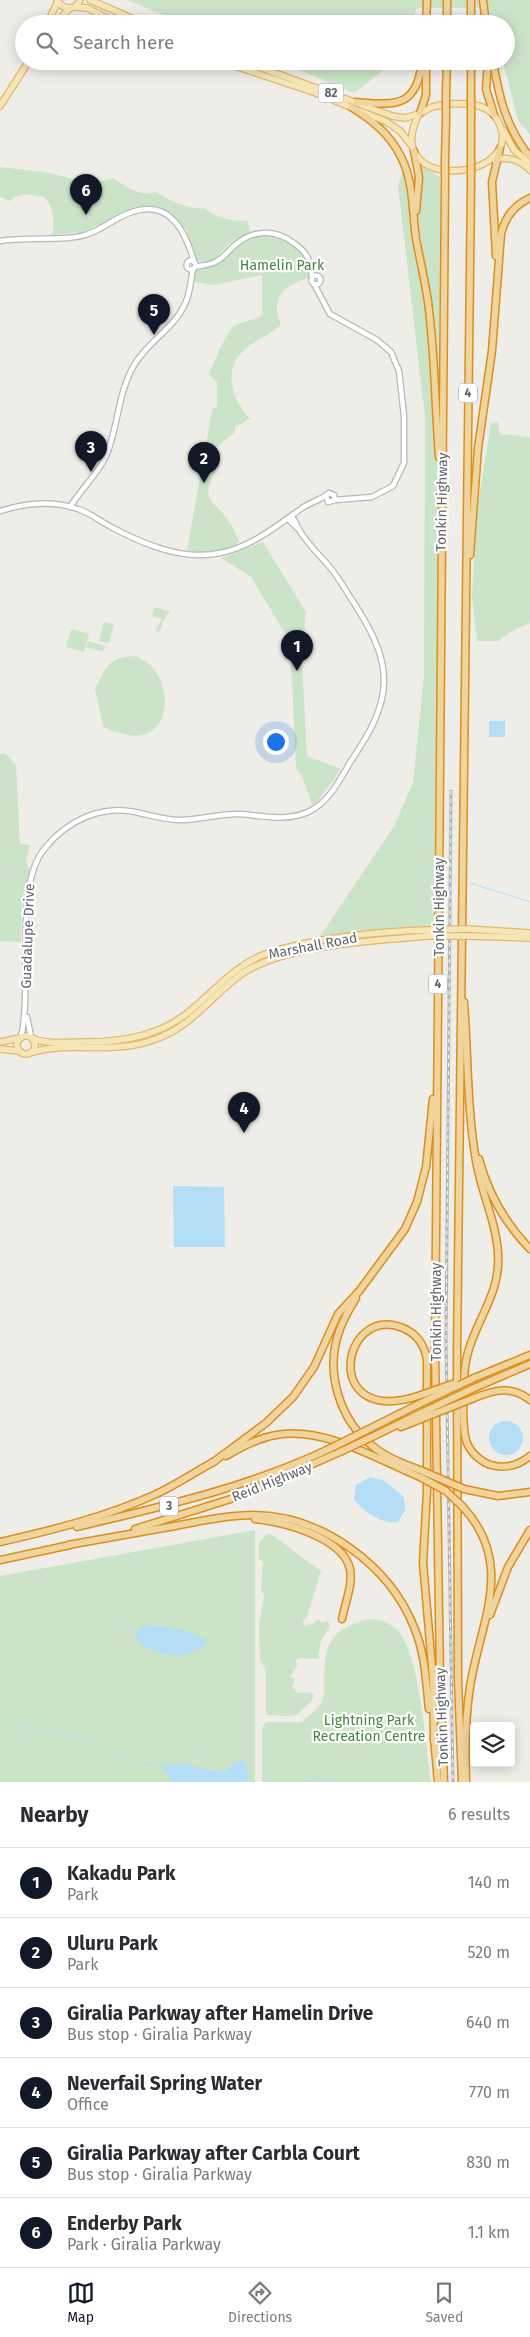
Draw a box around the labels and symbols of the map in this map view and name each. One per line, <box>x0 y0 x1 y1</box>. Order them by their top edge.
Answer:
road number: 82 <box>318 84 344 102</box>
pin: 6 <box>70 174 102 215</box>
park label: Hamelin Park <box>240 257 325 274</box>
pin: 5 <box>138 294 170 335</box>
road number: 4 <box>459 383 477 402</box>
pin: 3 <box>75 431 107 472</box>
pin: 2 <box>188 442 220 483</box>
street label: Tonkin Highway <box>433 452 451 552</box>
pin: 1 <box>281 630 313 671</box>
your location <box>263 729 289 755</box>
street label: Tonkin Highway <box>431 857 448 957</box>
street label: Guadalupe Drive <box>18 883 38 989</box>
street label: Marshall Road <box>267 929 359 963</box>
road number: 4 <box>429 974 447 994</box>
pin: 4 <box>228 1092 260 1133</box>
street label: Tonkin Highway <box>428 1262 445 1362</box>
street label: Reid Highway <box>229 1458 315 1506</box>
road number: 3 <box>160 1496 178 1515</box>
street label: Tonkin Highway <box>432 1667 452 1767</box>
park label: Lightning Park Recreation Centre <box>313 1712 425 1745</box>

